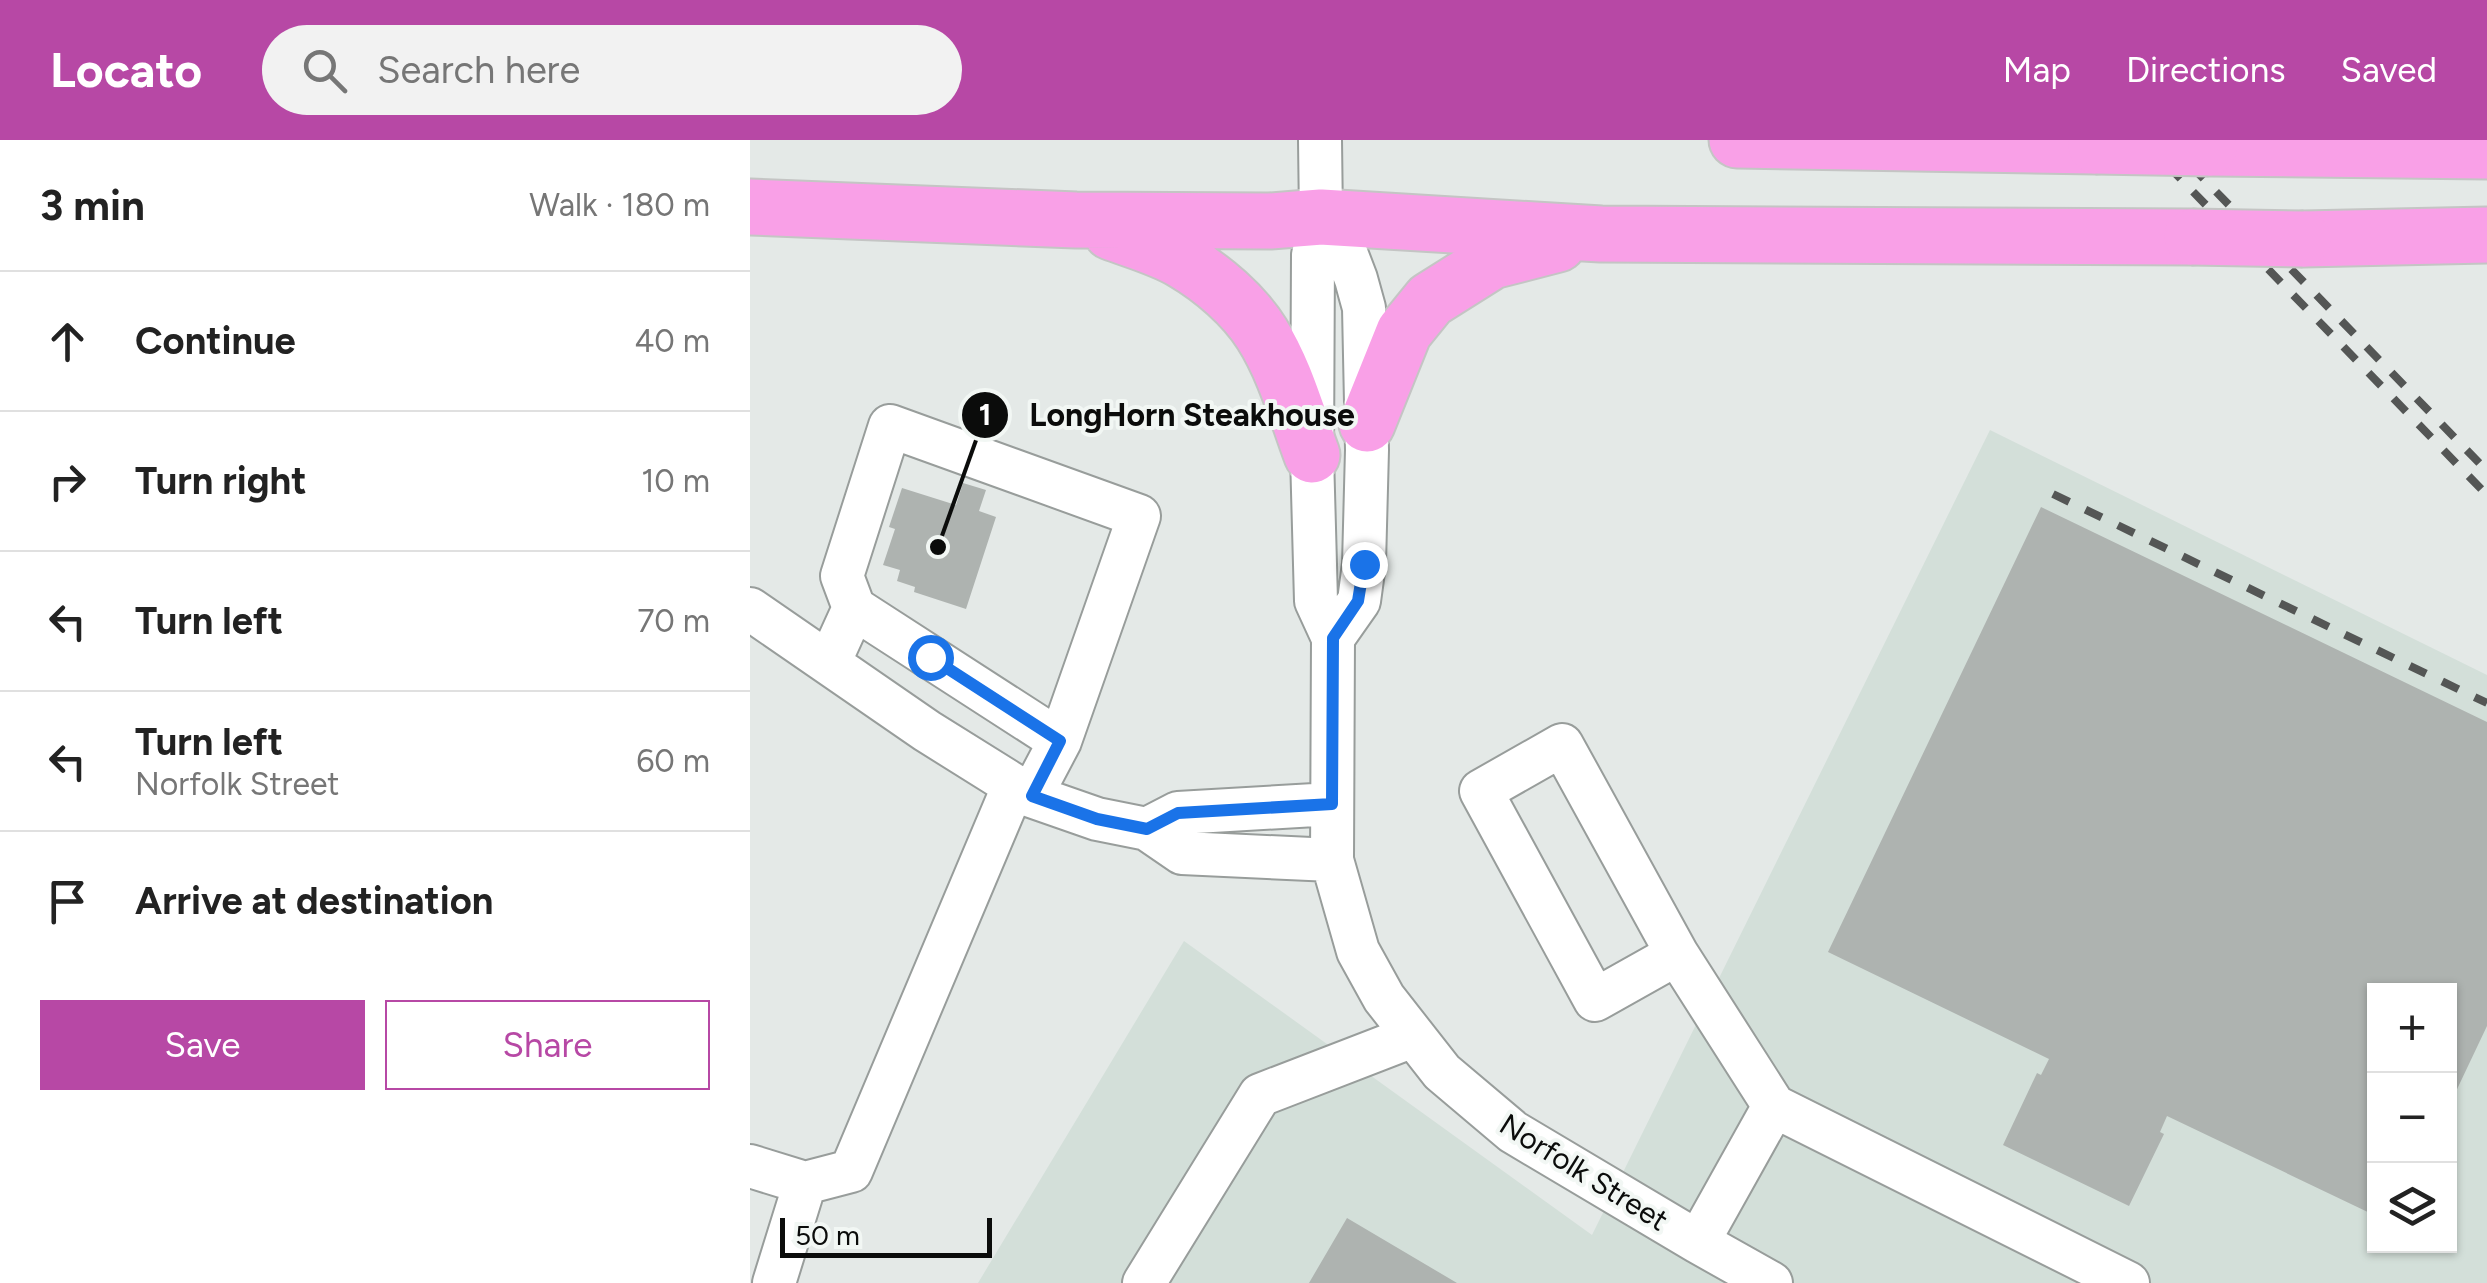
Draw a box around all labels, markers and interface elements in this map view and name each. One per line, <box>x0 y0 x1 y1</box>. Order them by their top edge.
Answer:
search box <box>262 25 962 115</box>
text: Locato <box>50 41 202 99</box>
icon: search <box>297 43 352 98</box>
text: Search here <box>377 47 580 93</box>
text: Map <box>2003 49 2071 91</box>
text: Directions <box>2126 49 2286 91</box>
text: Saved <box>2341 49 2437 91</box>
text: 3 min <box>40 180 145 231</box>
text: Walk · 180 m <box>529 186 710 224</box>
icon: ahead <box>40 314 95 369</box>
text: Continue <box>135 318 296 364</box>
text: 40 m <box>634 322 710 360</box>
callout: LongHorn Steakhouse <box>960 384 1375 446</box>
text: 1 <box>979 396 991 433</box>
text: LongHorn Steakhouse <box>1029 396 1355 434</box>
icon: right <box>40 454 95 509</box>
text: Turn right <box>135 458 307 504</box>
text: 10 m <box>641 462 710 500</box>
route end <box>1342 542 1388 588</box>
icon: left <box>40 594 95 649</box>
text: Turn left <box>135 598 283 644</box>
text: 70 m <box>637 602 710 640</box>
route start <box>908 635 954 681</box>
text: Turn left <box>135 719 283 765</box>
icon: left <box>40 734 95 789</box>
text: 60 m <box>636 742 710 780</box>
text: Norfolk Street <box>135 765 339 803</box>
icon: arrive <box>40 874 95 929</box>
text: Arrive at destination <box>135 878 493 924</box>
map controls <box>2367 983 2457 1253</box>
button: + <box>2367 983 2457 1073</box>
button: Save <box>40 1000 365 1090</box>
button: Share <box>385 1000 710 1090</box>
button: − <box>2367 1073 2457 1163</box>
street label: Norfolk Street <box>1493 1106 1675 1238</box>
button: layers <box>2367 1163 2457 1253</box>
scale bar <box>780 1213 992 1258</box>
text: 50 m <box>795 1218 860 1252</box>

